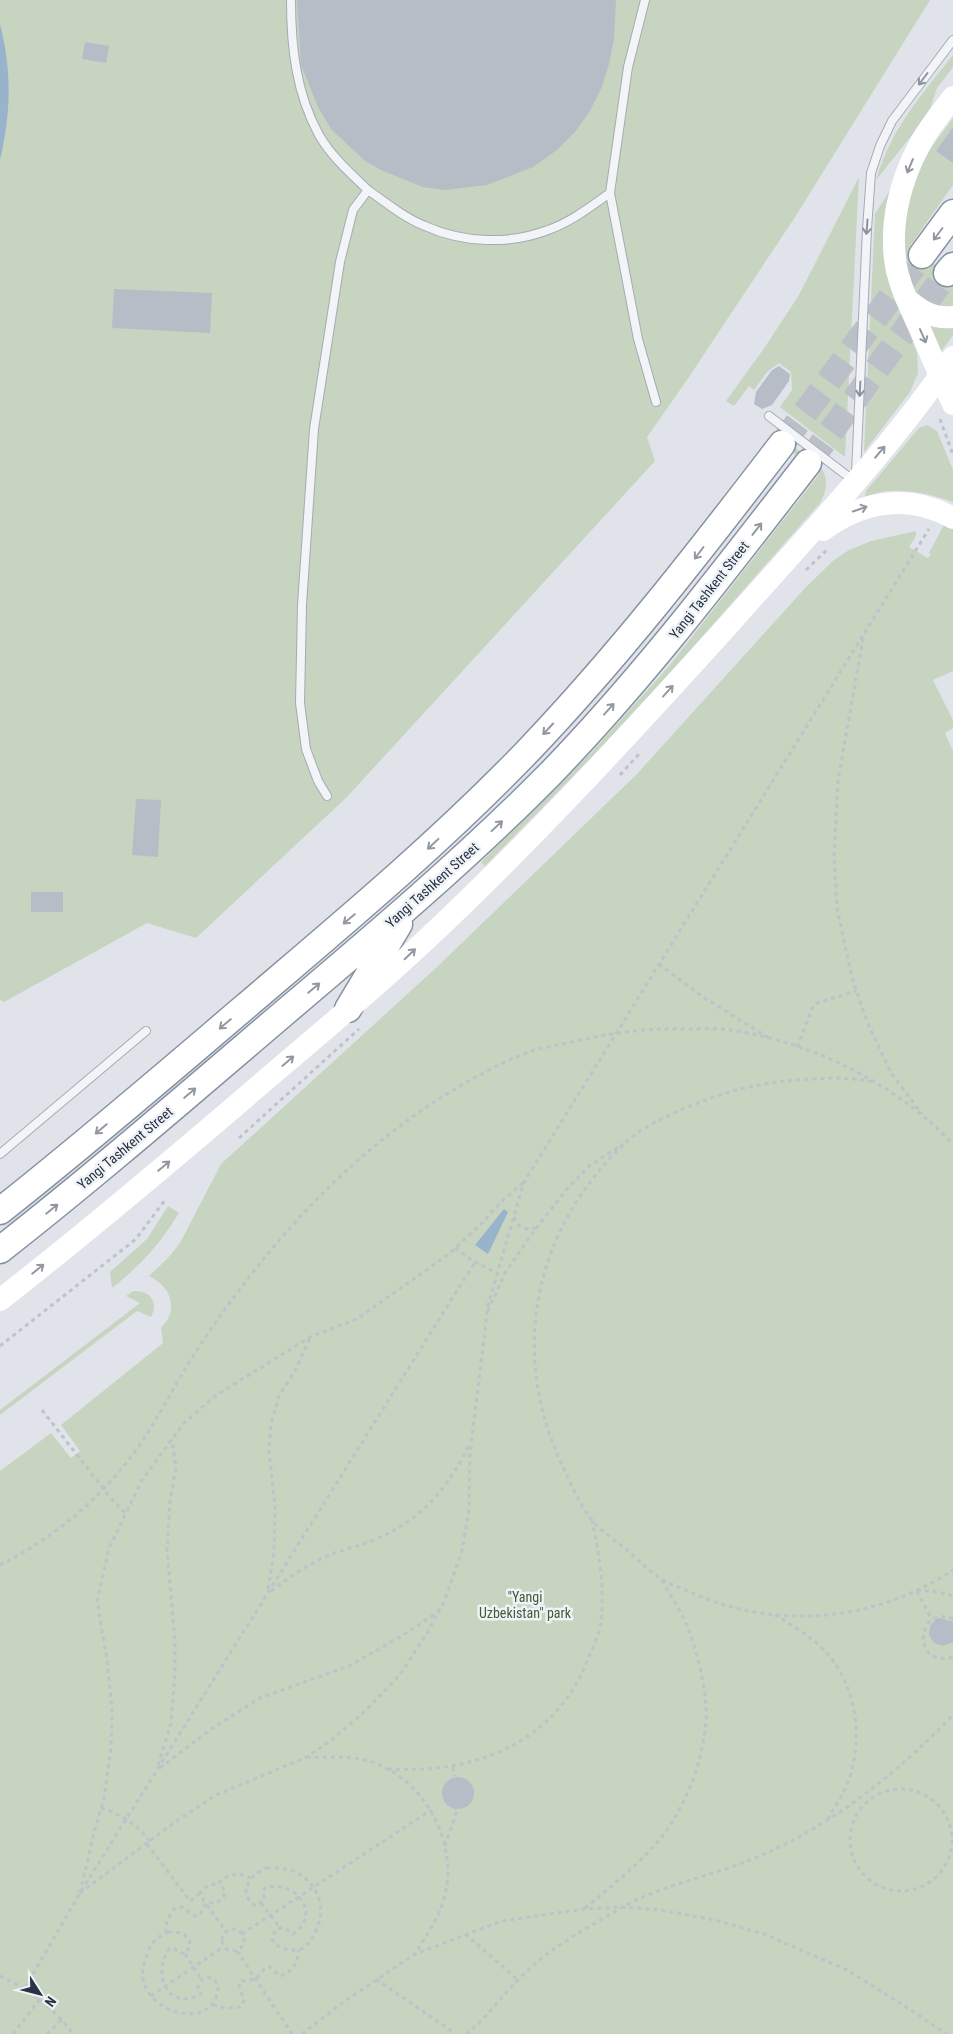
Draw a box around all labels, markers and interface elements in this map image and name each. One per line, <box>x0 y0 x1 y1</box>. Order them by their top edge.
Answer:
one-way arrow <box>918 72 929 85</box>
one-way arrow <box>904 158 914 173</box>
one-way arrow <box>863 218 872 234</box>
one-way arrow <box>932 227 943 240</box>
one-way arrow <box>919 328 929 343</box>
one-way arrow <box>855 381 864 397</box>
one-way arrow <box>875 446 886 459</box>
one-way arrow <box>852 504 867 513</box>
one-way arrow <box>751 523 762 536</box>
street label: Yangi Tashkent Street <box>666 538 752 642</box>
one-way arrow <box>694 546 704 560</box>
one-way arrow <box>662 685 674 698</box>
one-way arrow <box>604 702 615 715</box>
one-way arrow <box>542 723 554 736</box>
one-way arrow <box>491 820 503 832</box>
one-way arrow <box>426 838 439 850</box>
street label: Yangi Tashkent Street <box>382 839 482 931</box>
one-way arrow <box>342 913 355 924</box>
one-way arrow <box>404 948 417 960</box>
one-way arrow <box>307 982 320 993</box>
one-way arrow <box>218 1018 231 1030</box>
one-way arrow <box>281 1055 294 1067</box>
one-way arrow <box>183 1088 196 1099</box>
street label: Yangi Tashkent Street <box>74 1103 176 1193</box>
one-way arrow <box>94 1123 107 1135</box>
one-way arrow <box>157 1161 170 1172</box>
one-way arrow <box>45 1203 58 1214</box>
one-way arrow <box>31 1264 44 1275</box>
park label: "Yangi Uzbekistan" park <box>479 1589 572 1621</box>
north arrow <box>15 1969 65 2019</box>
text: N <box>42 1993 60 2010</box>

